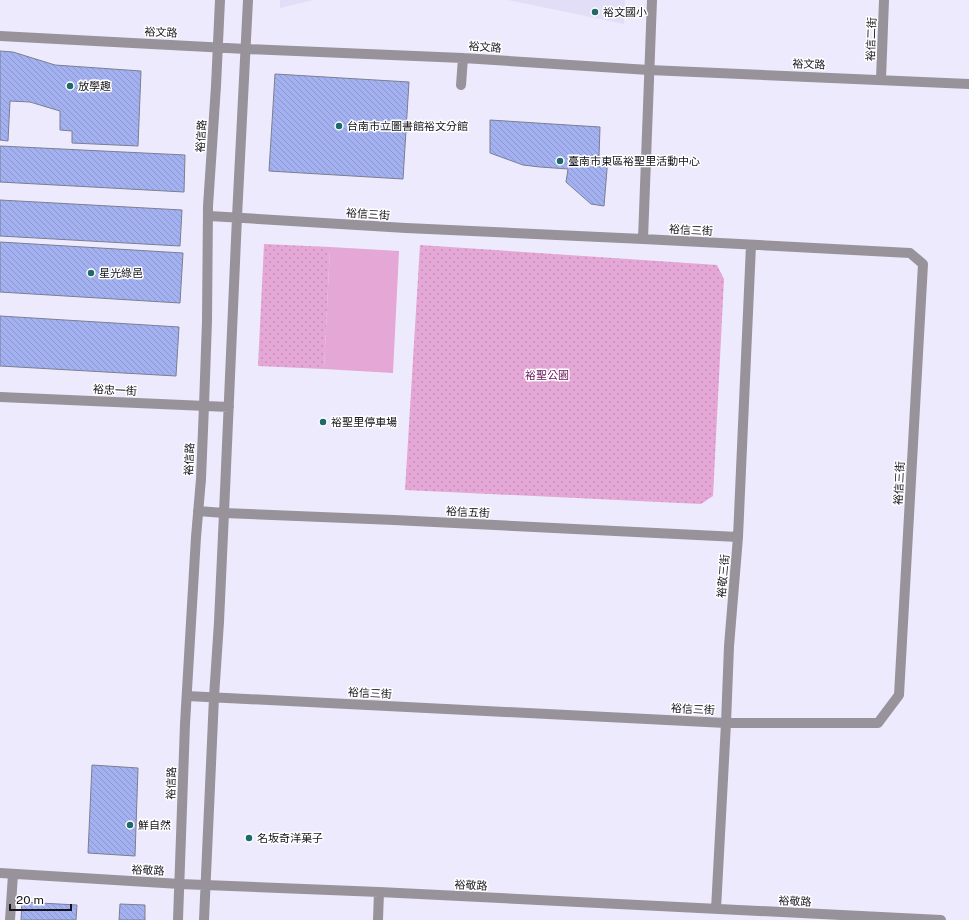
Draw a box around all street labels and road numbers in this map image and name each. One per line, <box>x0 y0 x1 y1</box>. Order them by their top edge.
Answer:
street label: 裕信二街 <box>864 17 878 61</box>
street label: 裕文路 <box>144 25 178 39</box>
street label: 裕文路 <box>468 40 502 54</box>
street label: 裕文路 <box>792 57 826 71</box>
street label: 裕信路 <box>194 119 208 153</box>
street label: 裕信三街 <box>346 206 390 222</box>
street label: 裕信三街 <box>669 223 713 237</box>
street label: 裕忠一街 <box>93 383 137 397</box>
street label: 裕信路 <box>182 442 196 476</box>
street label: 裕信三街 <box>892 461 906 505</box>
street label: 裕信五街 <box>446 505 490 519</box>
street label: 裕敬三街 <box>715 554 731 598</box>
street label: 裕信三街 <box>348 686 392 700</box>
street label: 裕信三街 <box>671 702 715 716</box>
street label: 裕信路 <box>164 766 178 800</box>
street label: 裕敬路 <box>131 863 165 877</box>
street label: 裕敬路 <box>454 878 488 892</box>
street label: 裕敬路 <box>778 894 812 908</box>

